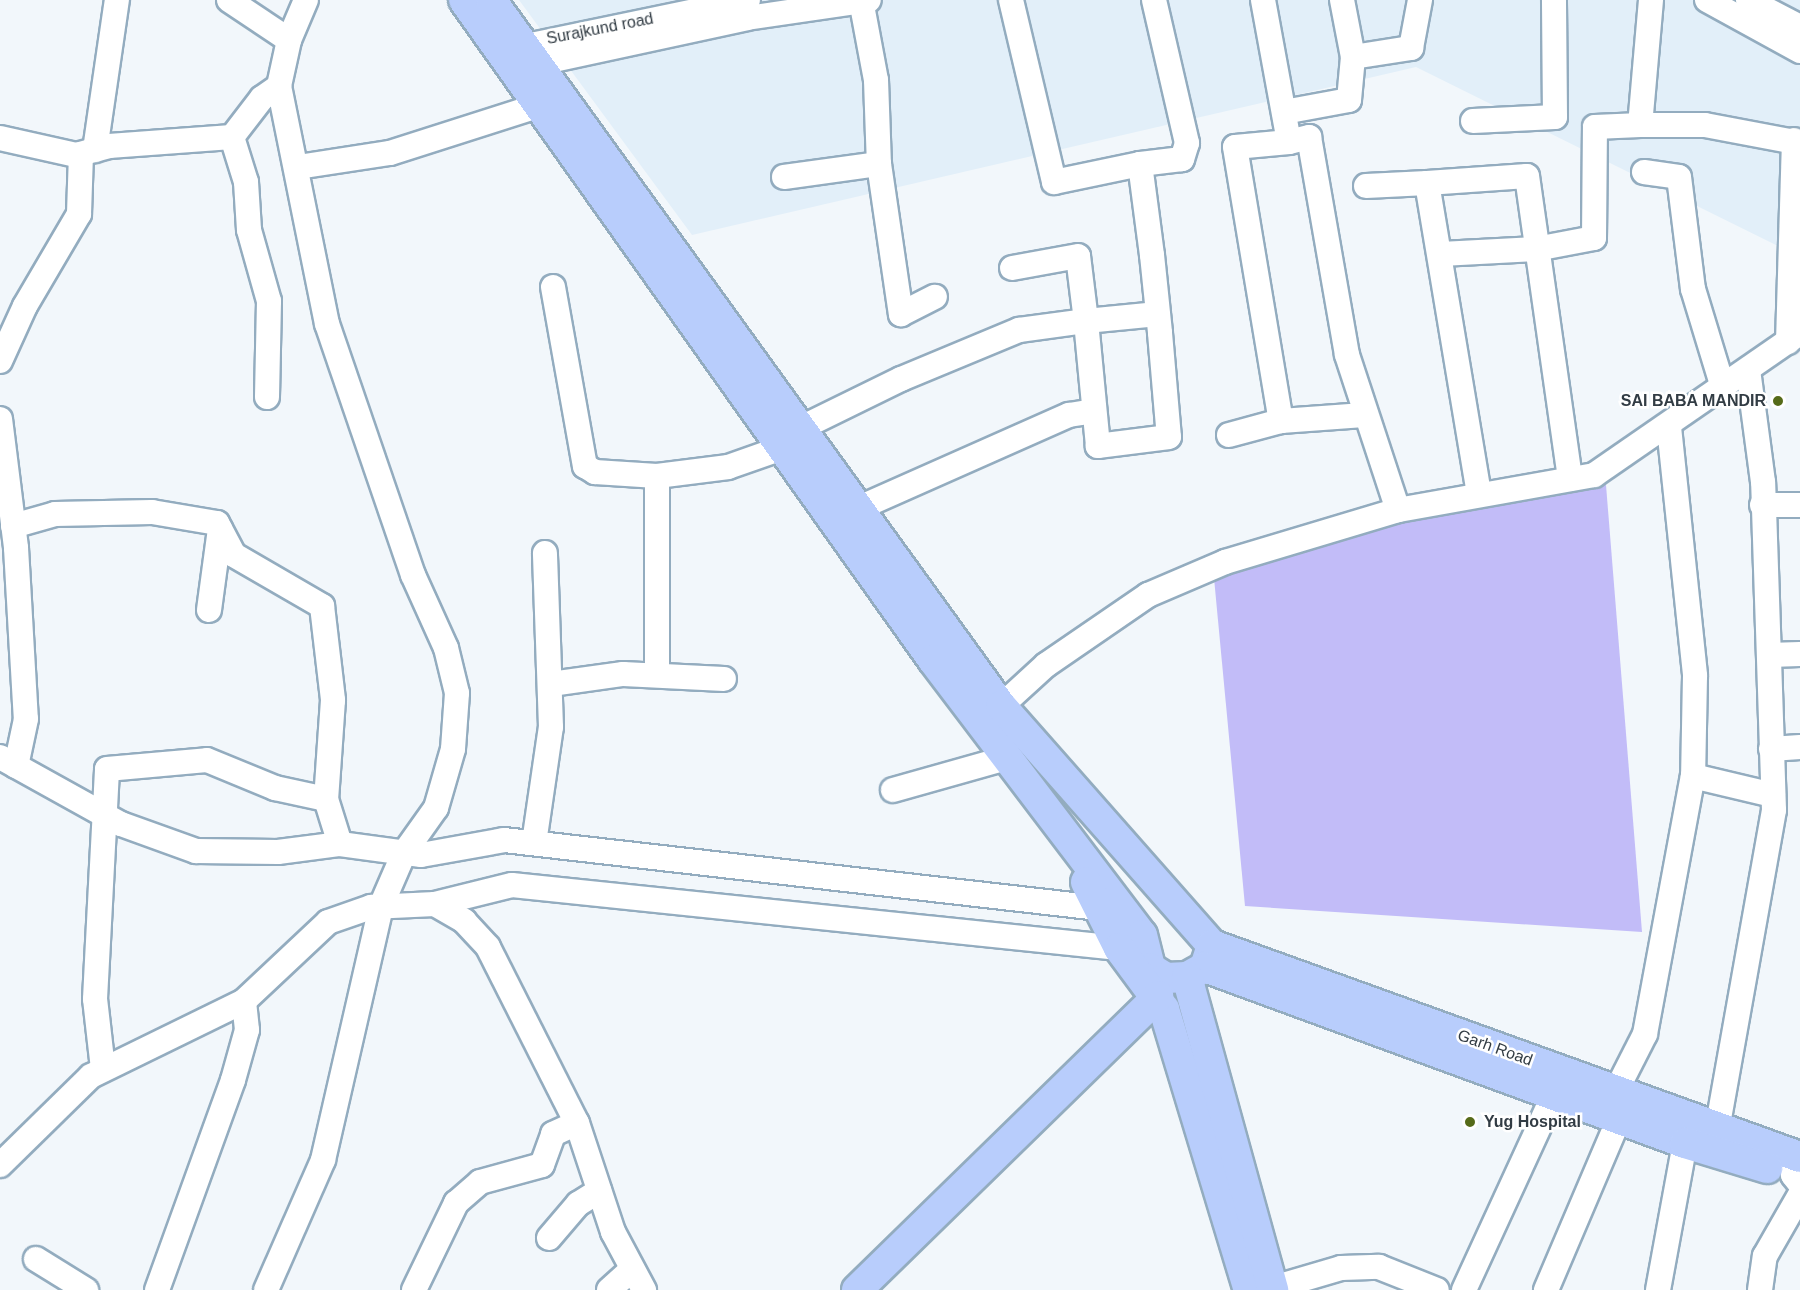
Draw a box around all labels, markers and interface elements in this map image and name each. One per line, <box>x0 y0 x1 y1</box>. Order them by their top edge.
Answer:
street label: Surajkund road <box>545 9 655 49</box>
place label: SAI BABA MANDIR <box>1620 391 1766 411</box>
marker: SAI BABA MANDIR <box>1771 394 1785 408</box>
street label: Garh Road <box>1455 1026 1535 1070</box>
place label: Yug Hospital <box>1484 1112 1581 1132</box>
marker: Yug Hospital <box>1461 1113 1479 1131</box>

